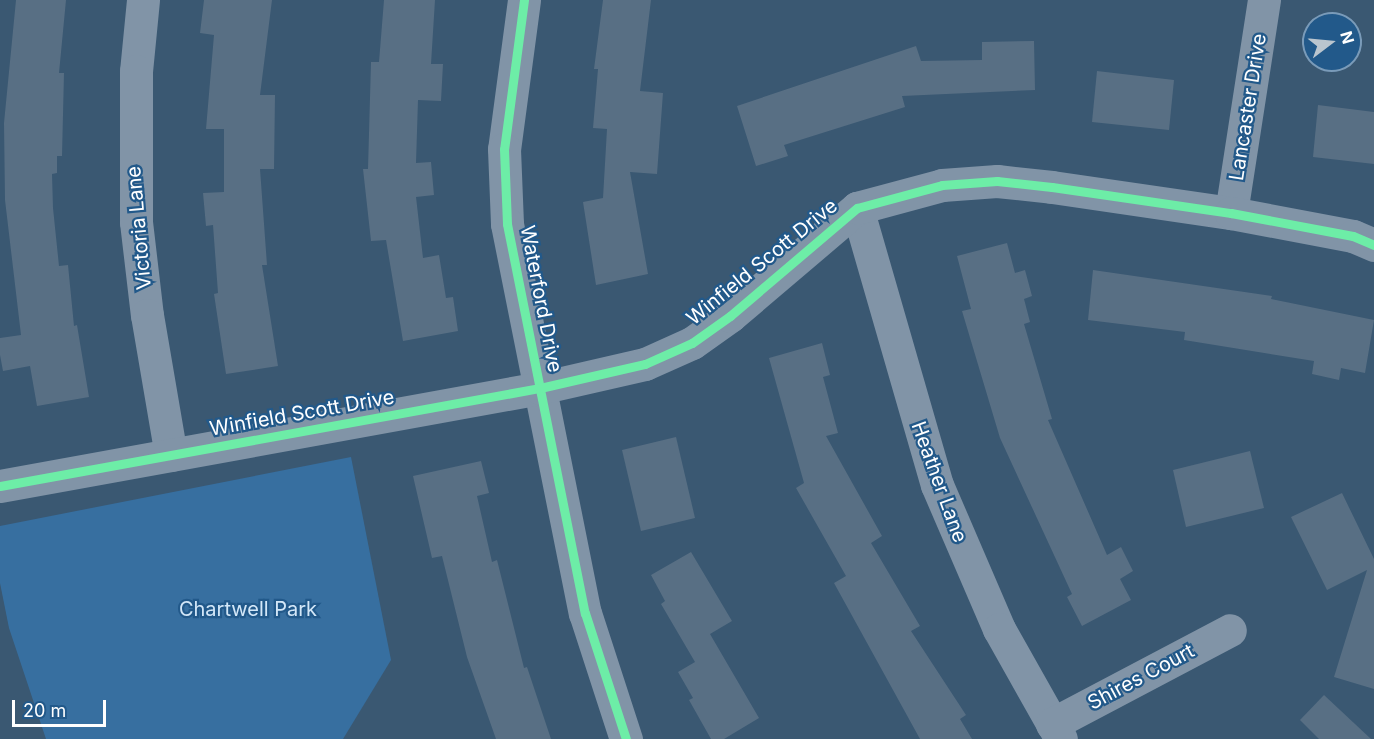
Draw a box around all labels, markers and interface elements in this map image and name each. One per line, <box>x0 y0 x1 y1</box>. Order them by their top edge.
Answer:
north arrow <box>1302 12 1362 72</box>
text: N <box>1336 29 1359 46</box>
street label: Lancaster Drive <box>1225 32 1271 182</box>
street label: Victoria Lane <box>122 165 156 291</box>
street label: Winfield Scott Drive <box>682 194 842 330</box>
street label: Waterford Drive <box>515 223 567 375</box>
street label: Winfield Scott Drive <box>208 385 396 441</box>
street label: Heather Lane <box>906 418 972 546</box>
park label: Chartwell Park <box>179 597 317 621</box>
street label: Shires Court <box>1084 639 1198 715</box>
scale bar <box>15 688 110 726</box>
text: 20 m <box>23 700 66 721</box>

